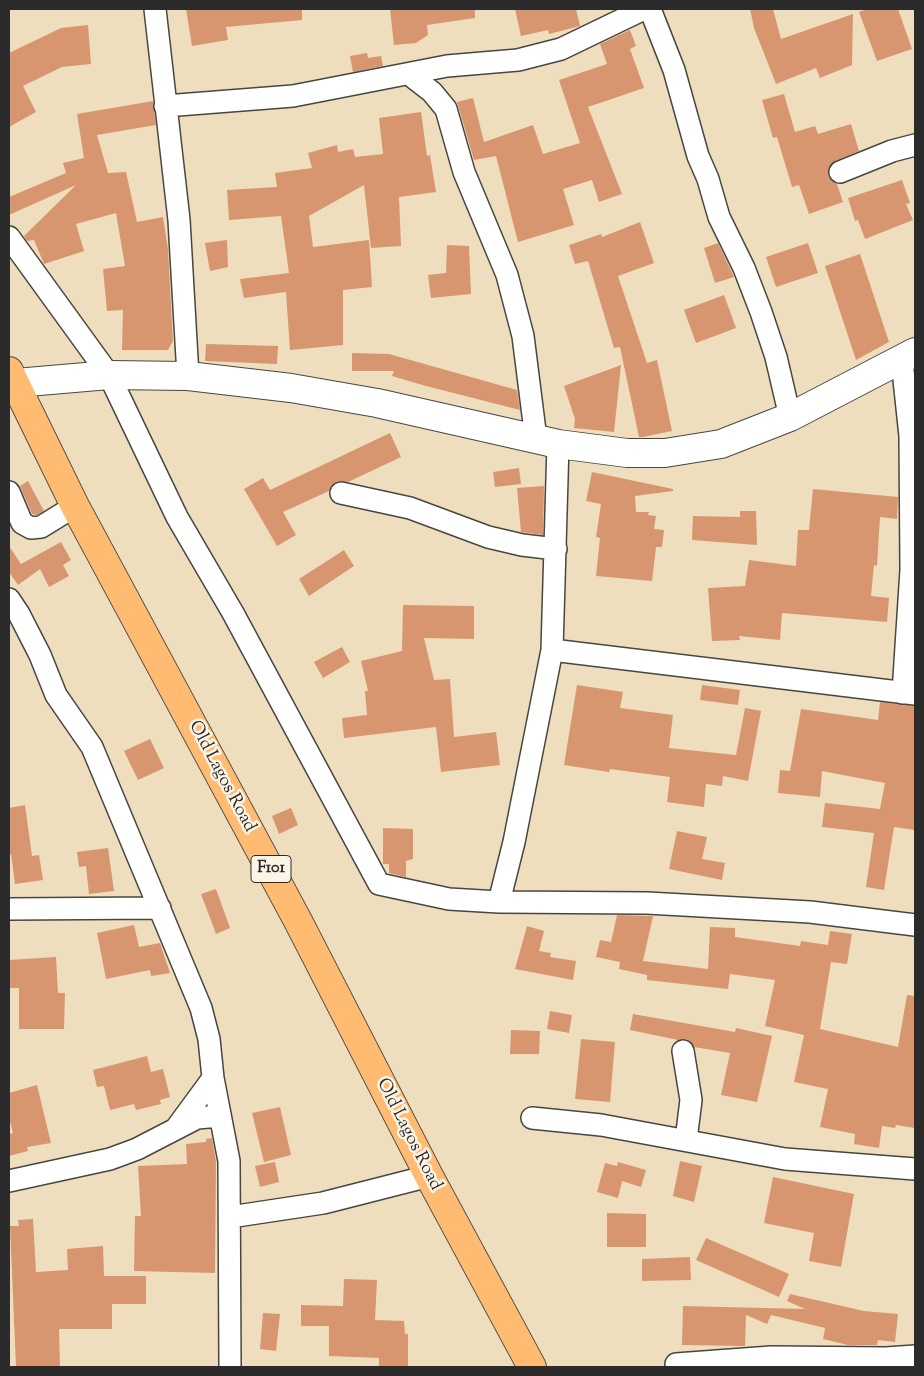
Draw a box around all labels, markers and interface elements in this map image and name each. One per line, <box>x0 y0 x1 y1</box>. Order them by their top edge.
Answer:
street label: Old Lagos Road <box>183 718 259 836</box>
road number: F101 <box>251 856 291 882</box>
street label: Old Lagos Road <box>370 1075 446 1195</box>

